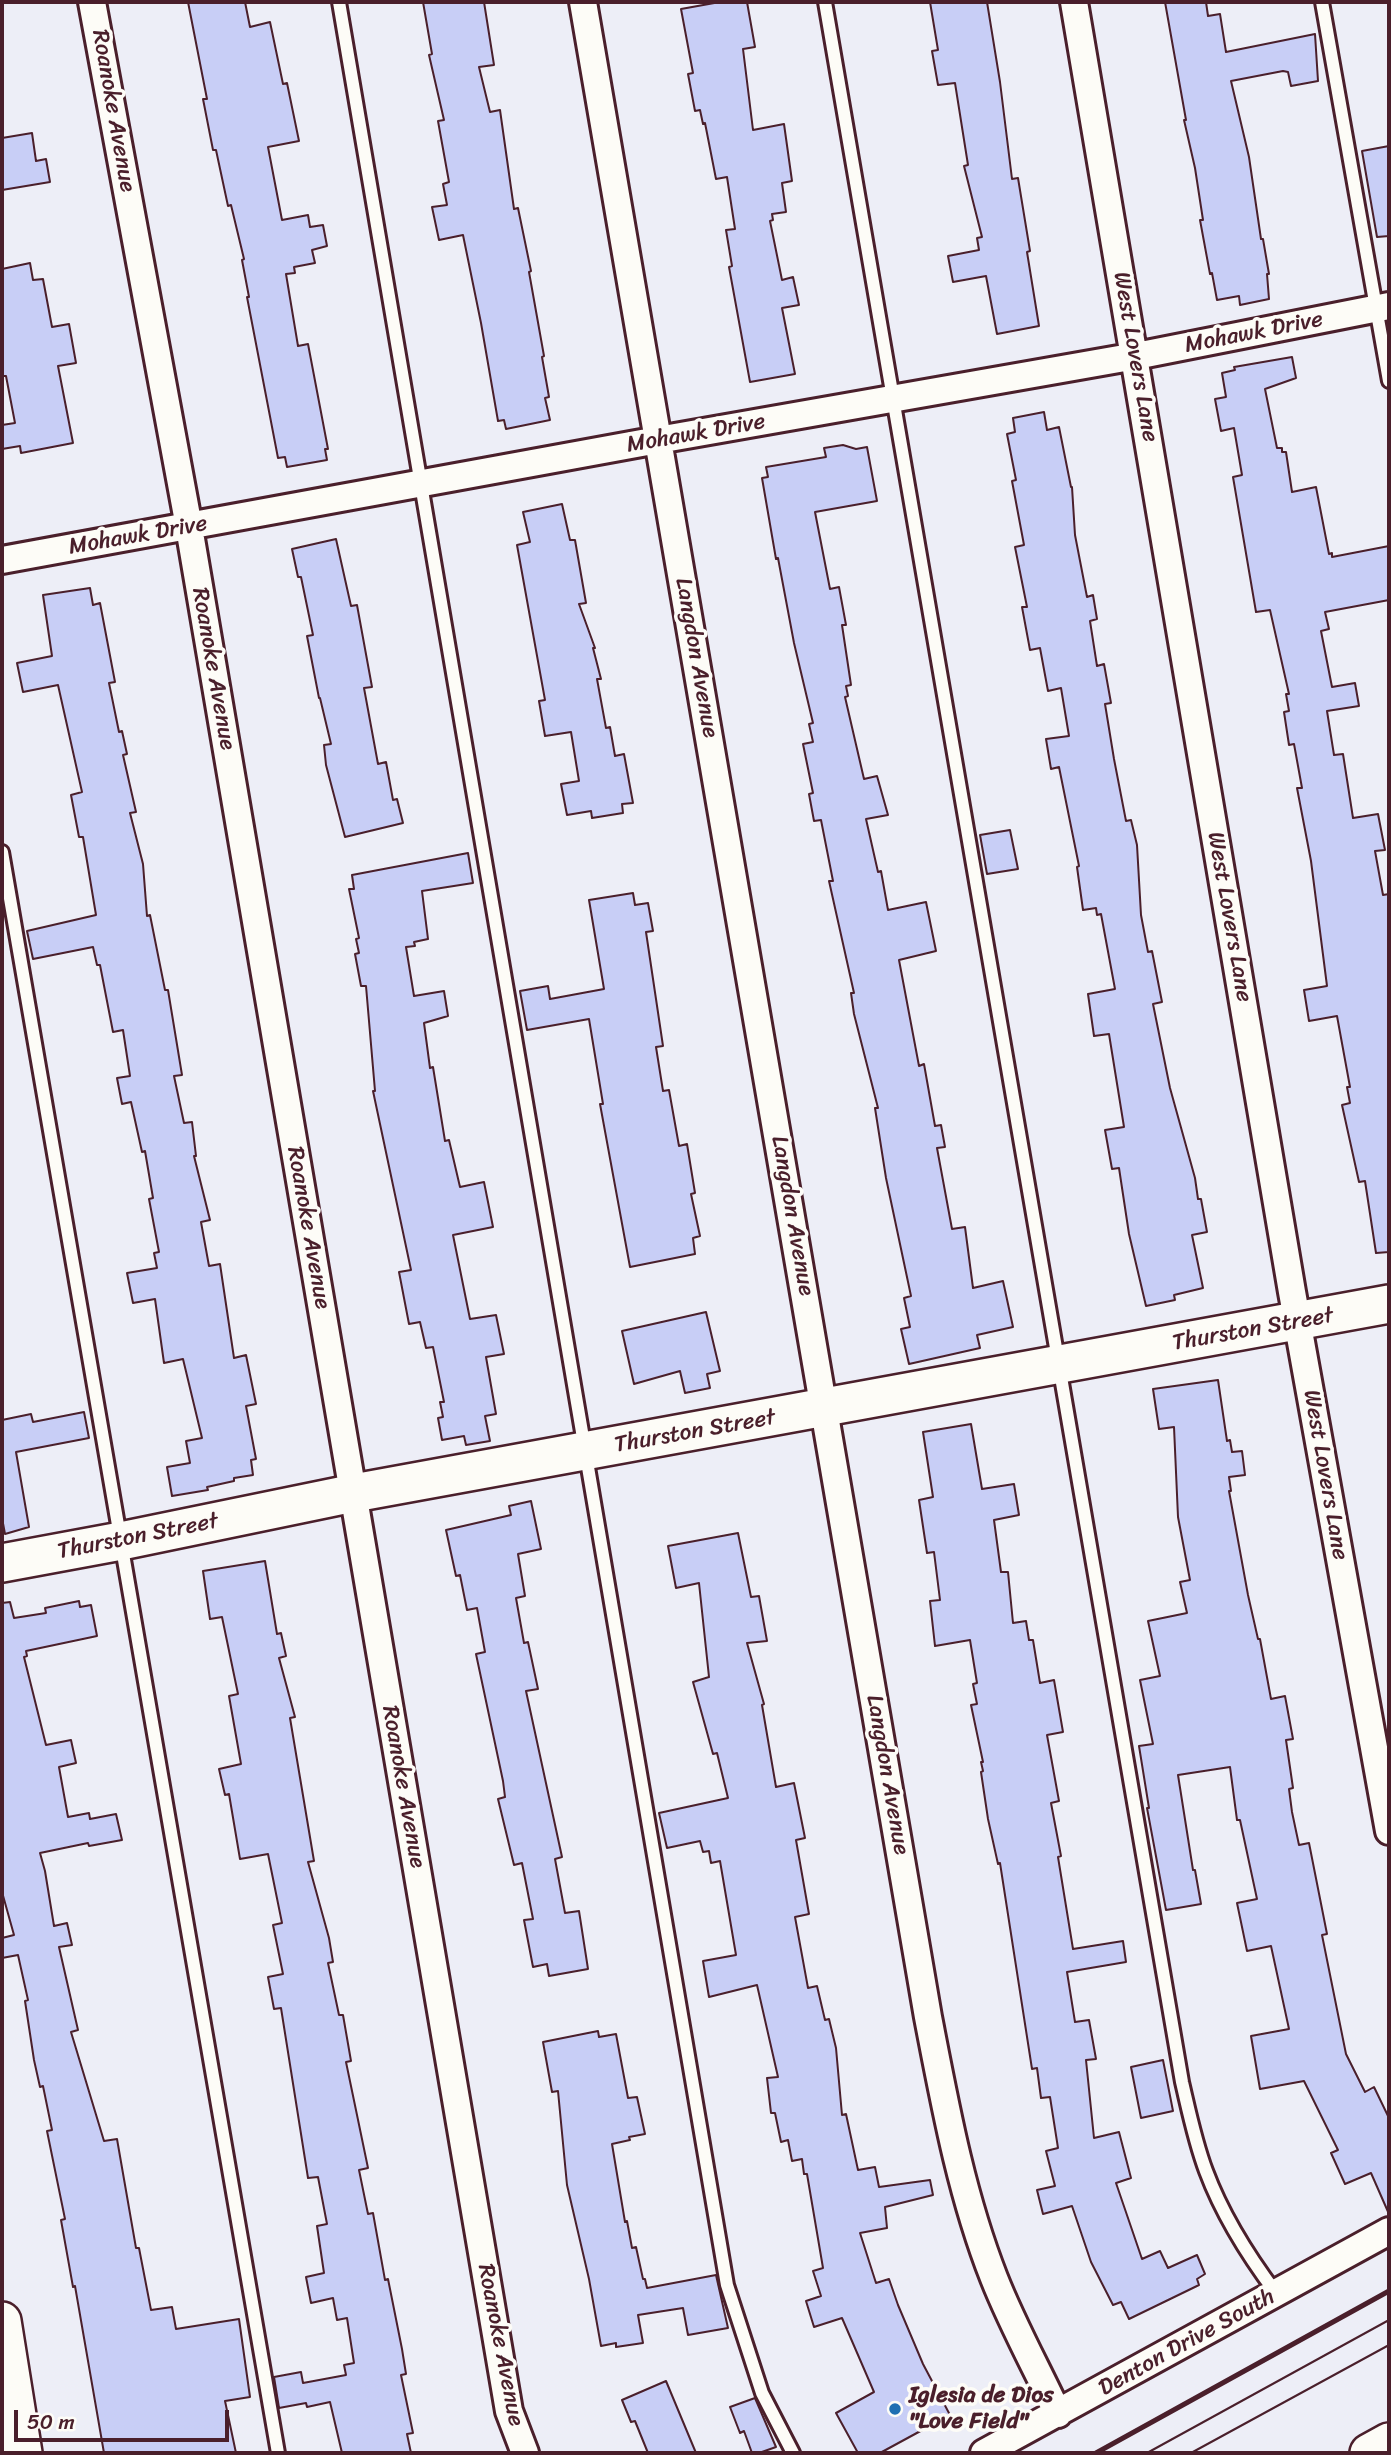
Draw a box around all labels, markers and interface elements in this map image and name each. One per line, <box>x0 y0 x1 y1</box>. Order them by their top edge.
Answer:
street label: Roanoke Avenue <box>85 28 141 194</box>
street label: West Lovers Lane <box>1106 270 1164 444</box>
street label: Mohawk Drive <box>1183 306 1325 360</box>
street label: Mohawk Drive <box>625 408 767 460</box>
street label: Mohawk Drive <box>67 510 209 562</box>
street label: Langdon Avenue <box>668 576 724 740</box>
street label: Roanoke Avenue <box>185 586 241 752</box>
street label: West Lovers Lane <box>1200 830 1258 1004</box>
street label: Langdon Avenue <box>764 1134 820 1298</box>
street label: Roanoke Avenue <box>280 1145 336 1311</box>
street label: Thurston Street <box>1170 1302 1336 1358</box>
street label: West Lovers Lane <box>1296 1388 1354 1562</box>
street label: Thurston Street <box>612 1404 778 1460</box>
street label: Thurston Street <box>55 1508 221 1566</box>
street label: Langdon Avenue <box>859 1693 915 1857</box>
street label: Roanoke Avenue <box>375 1704 431 1870</box>
street label: Roanoke Avenue <box>471 2262 529 2428</box>
street label: Denton Drive South <box>1094 2283 1280 2403</box>
place label: Iglesia de Dios "Love Field" <box>909 2382 1054 2436</box>
scale bar <box>18 2396 233 2440</box>
marker: Iglesia de Dios "Love Field" <box>887 2401 903 2417</box>
text: 50 m <box>27 2403 75 2441</box>

